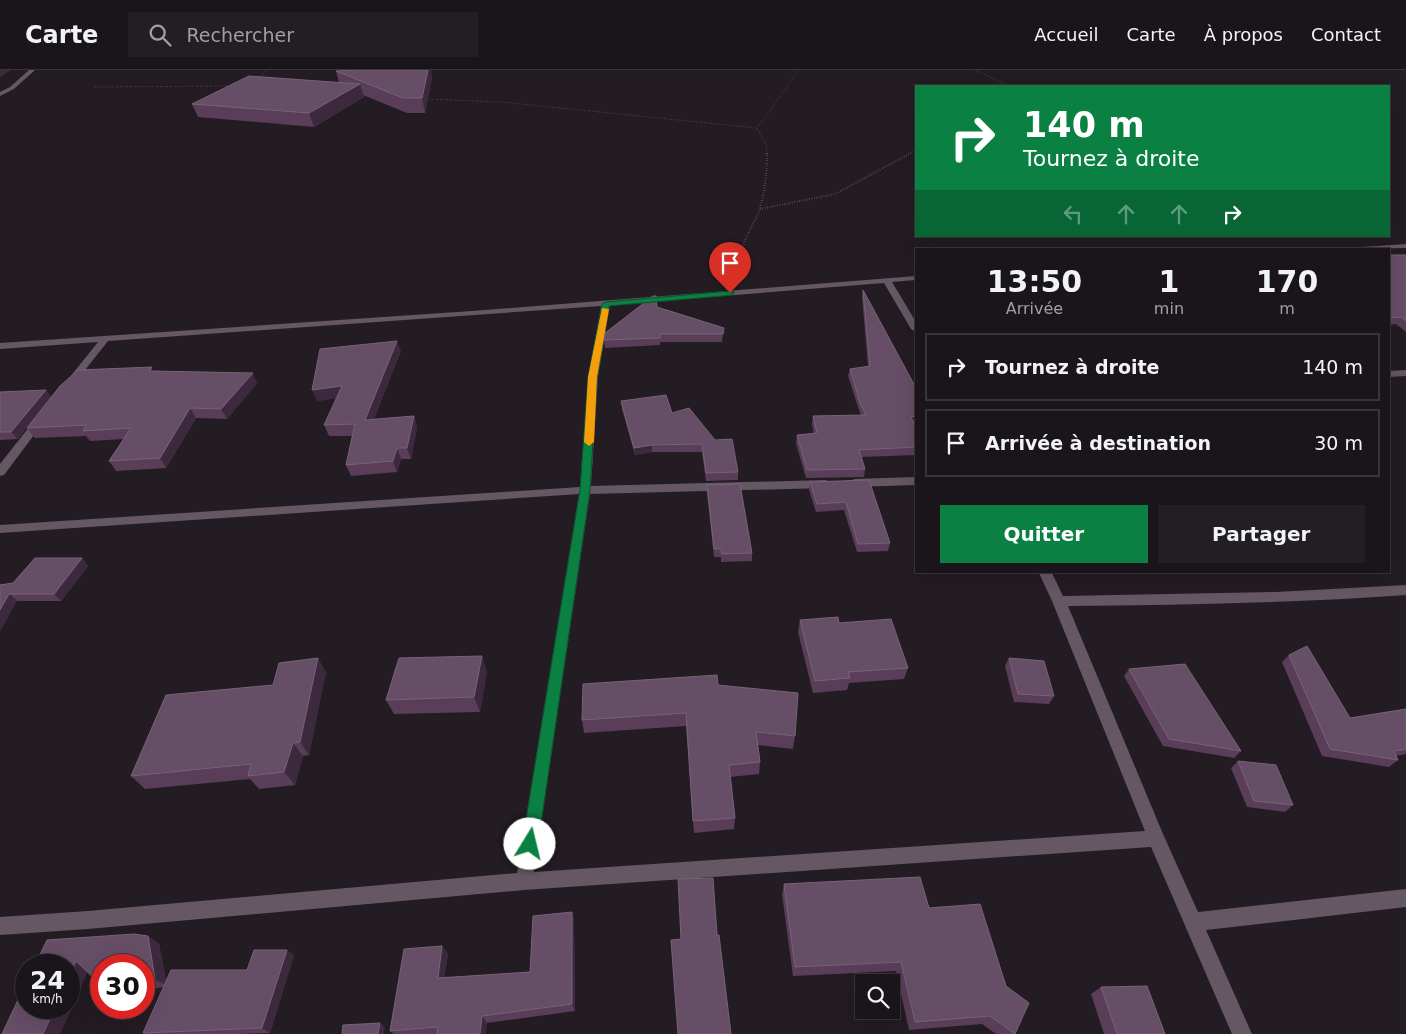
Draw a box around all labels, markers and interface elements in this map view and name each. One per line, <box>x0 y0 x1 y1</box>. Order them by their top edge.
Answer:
search box <box>128 12 478 57</box>
text: Carte <box>25 21 98 49</box>
icon: search <box>146 21 174 49</box>
text: Rechercher <box>186 24 294 46</box>
text: Accueil <box>1034 24 1099 45</box>
text: Carte <box>1127 24 1176 45</box>
text: À propos <box>1204 24 1283 45</box>
text: Contact <box>1311 24 1381 45</box>
icon: right <box>940 105 1005 170</box>
text: 140 m <box>1023 105 1145 145</box>
text: Tournez à droite <box>1023 146 1200 171</box>
icon: left <box>1059 200 1087 228</box>
icon: ahead <box>1112 200 1140 228</box>
icon: ahead <box>1165 200 1193 228</box>
icon: right <box>1218 200 1246 228</box>
pin <box>709 242 751 293</box>
icon: arrive <box>716 249 744 277</box>
text: 13:50 <box>987 264 1082 299</box>
text: 1 <box>1158 264 1179 299</box>
text: 170 <box>1256 264 1318 299</box>
text: Arrivée <box>1006 299 1063 318</box>
text: min <box>1154 299 1184 318</box>
text: m <box>1279 299 1295 318</box>
icon: right <box>942 353 970 381</box>
text: Tournez à droite <box>985 356 1159 378</box>
text: 140 m <box>1302 356 1363 378</box>
icon: arrive <box>942 429 970 457</box>
text: Arrivée à destination <box>985 432 1211 454</box>
text: 30 m <box>1314 432 1363 454</box>
button: Quitter <box>940 505 1148 563</box>
button: Partager <box>1158 505 1365 563</box>
position arrow <box>503 817 555 869</box>
speed limit sign: 30 <box>90 954 155 1019</box>
text: 24 <box>30 966 65 995</box>
map controls <box>855 974 900 1019</box>
button: search <box>855 974 900 1019</box>
text: km/h <box>32 992 63 1006</box>

